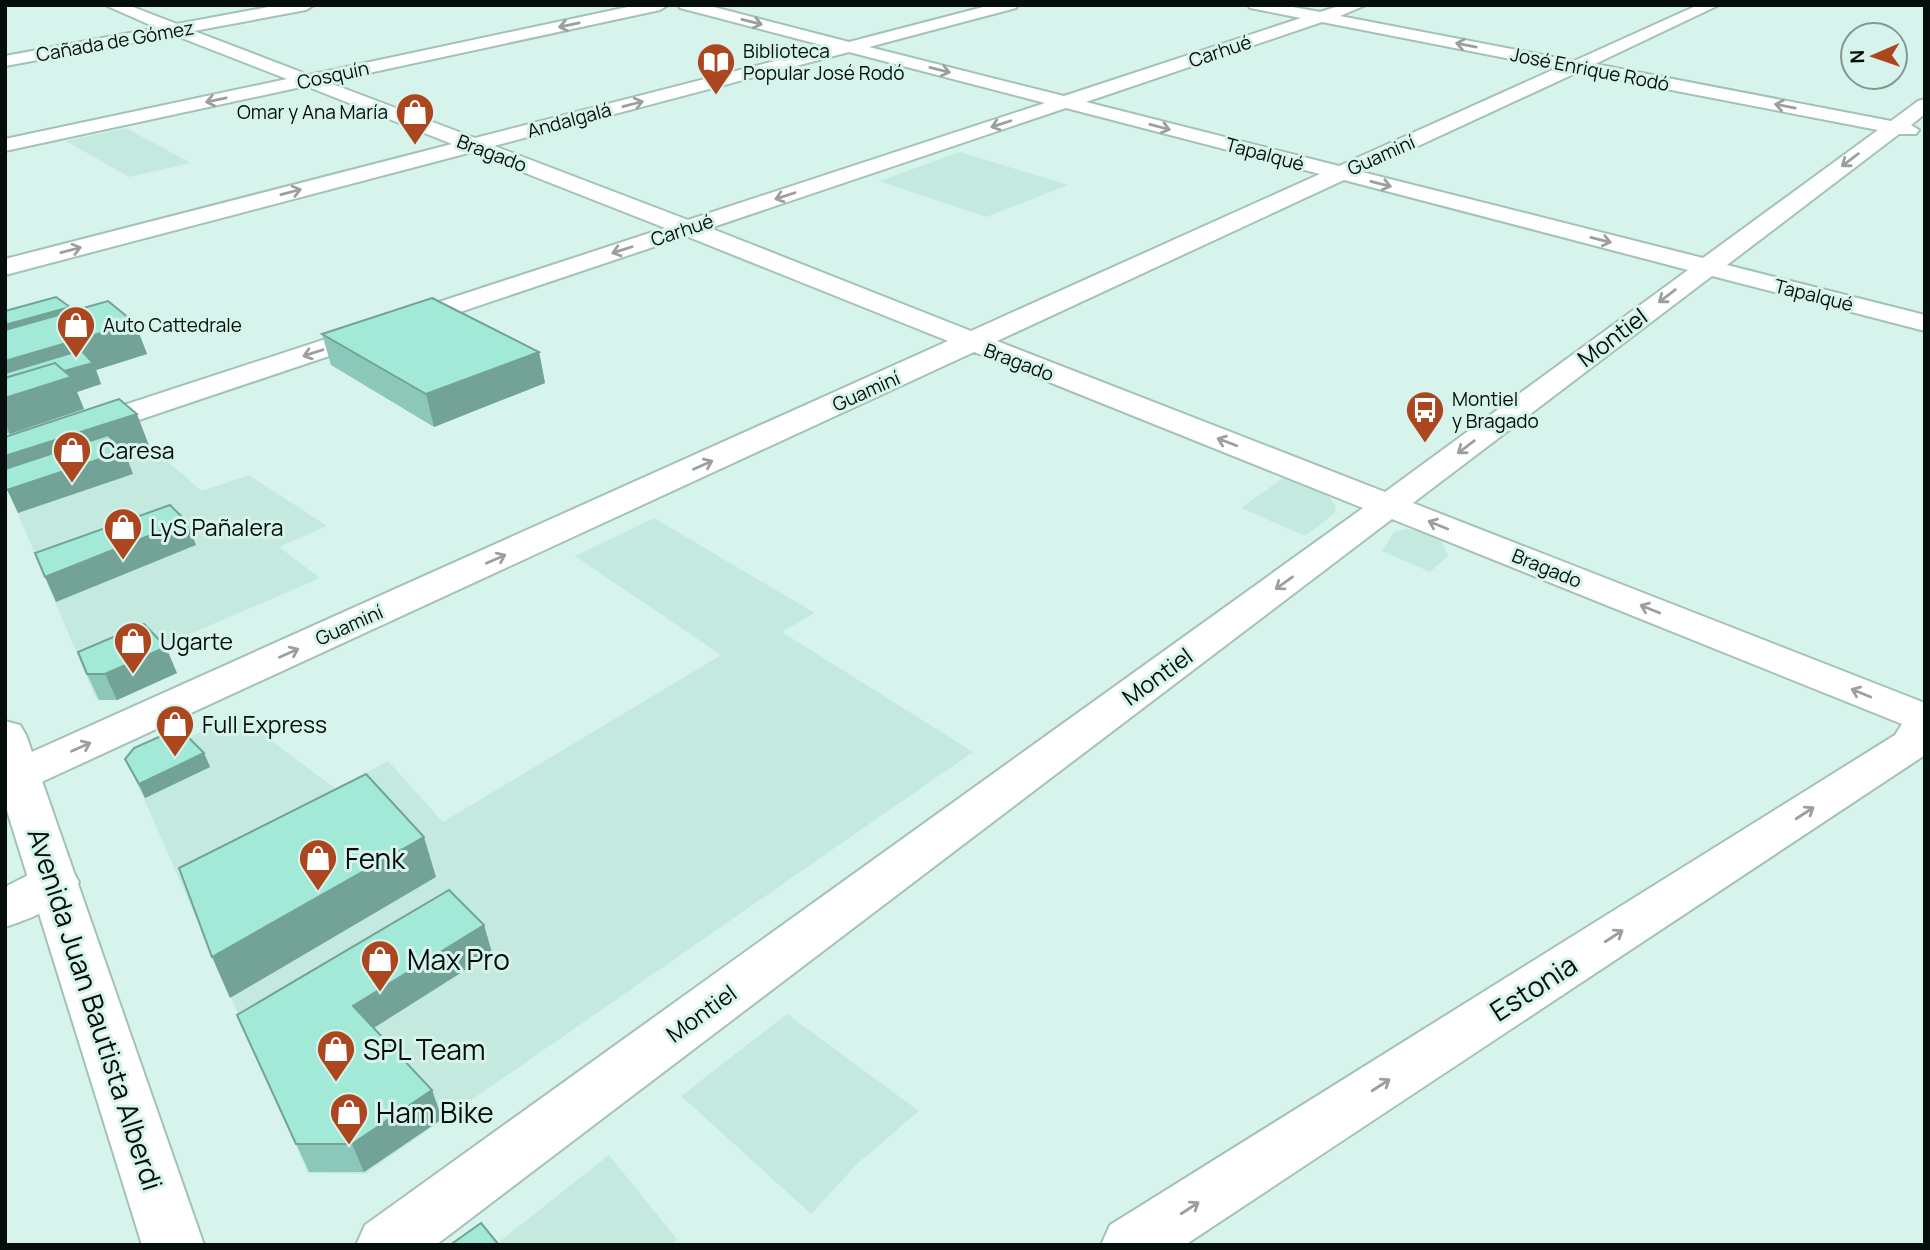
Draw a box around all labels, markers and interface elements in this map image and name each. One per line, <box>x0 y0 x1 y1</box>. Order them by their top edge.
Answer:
street label: Cañada de Gómez <box>34 14 196 68</box>
one-way arrow <box>740 16 763 29</box>
one-way arrow <box>558 18 581 32</box>
north arrow <box>1839 21 1909 91</box>
street label: Carhué <box>1185 29 1255 73</box>
place label: Biblioteca Popular José Rodó <box>743 38 904 86</box>
one-way arrow <box>1455 38 1478 52</box>
library icon: Biblioteca Popular José Rodó <box>695 41 737 96</box>
street label: José Enrique Rodó <box>1508 41 1672 97</box>
text: N <box>1844 49 1870 64</box>
street label: Cosquín <box>295 55 371 95</box>
one-way arrow <box>928 64 951 77</box>
shop icon: Omar y Ana María <box>394 91 436 146</box>
one-way arrow <box>205 94 228 108</box>
street label: Andalgalá <box>524 96 614 144</box>
one-way arrow <box>621 97 644 110</box>
place label: Omar y Ana María <box>237 99 388 125</box>
one-way arrow <box>1775 99 1797 113</box>
one-way arrow <box>990 118 1012 131</box>
one-way arrow <box>1148 121 1171 134</box>
street label: Bragado <box>453 128 531 178</box>
street label: Guaminí <box>1343 129 1419 181</box>
street label: Tapalqué <box>1223 131 1307 177</box>
one-way arrow <box>1841 153 1860 167</box>
one-way arrow <box>1369 178 1391 191</box>
one-way arrow <box>280 185 302 198</box>
one-way arrow <box>774 190 796 203</box>
street label: Carhué <box>647 208 717 252</box>
one-way arrow <box>1589 234 1612 247</box>
one-way arrow <box>59 243 82 256</box>
one-way arrow <box>611 245 633 257</box>
street label: Tapalqué <box>1772 273 1856 317</box>
one-way arrow <box>1659 288 1677 303</box>
street label: Montiel <box>1570 300 1654 374</box>
shop icon: Auto Cattedrale <box>55 304 97 359</box>
place label: Auto Cattedrale <box>103 312 242 338</box>
street label: Bragado <box>980 337 1058 387</box>
one-way arrow <box>302 347 324 360</box>
street label: Guaminí <box>828 365 904 417</box>
place label: Montiel y Bragado <box>1452 386 1539 434</box>
bus stop icon: Montiel y Bragado <box>1404 389 1446 444</box>
shop icon: Caresa <box>51 429 93 484</box>
place label: Caresa <box>99 434 175 466</box>
one-way arrow <box>1216 435 1238 448</box>
one-way arrow <box>1457 440 1476 454</box>
one-way arrow <box>692 458 713 471</box>
shop icon: LyS Pañalera <box>102 506 144 561</box>
place label: LyS Pañalera <box>150 511 284 543</box>
one-way arrow <box>1428 518 1450 531</box>
street label: Bragado <box>1508 542 1586 594</box>
one-way arrow <box>485 552 506 565</box>
one-way arrow <box>1274 575 1293 590</box>
street label: Guaminí <box>311 599 387 651</box>
one-way arrow <box>1640 602 1661 615</box>
shop icon: Ugarte <box>112 620 154 675</box>
place label: Ugarte <box>160 625 233 657</box>
street label: Montiel <box>1115 640 1199 712</box>
one-way arrow <box>277 646 299 659</box>
one-way arrow <box>1851 686 1873 699</box>
shop icon: Full Express <box>154 703 196 758</box>
place label: Full Express <box>202 708 327 740</box>
one-way arrow <box>70 740 92 753</box>
one-way arrow <box>1795 805 1815 819</box>
street label: Avenida Juan Bautista Alberdi <box>19 823 173 1195</box>
shop icon: Fenk <box>297 837 339 892</box>
place label: Fenk <box>345 839 406 877</box>
one-way arrow <box>1604 928 1623 943</box>
shop icon: Max Pro <box>359 938 401 993</box>
place label: Max Pro <box>407 940 510 978</box>
street label: Estonia <box>1482 945 1584 1029</box>
street label: Montiel <box>659 977 743 1049</box>
shop icon: SPL Team <box>315 1028 357 1083</box>
place label: SPL Team <box>363 1030 486 1068</box>
one-way arrow <box>1371 1078 1391 1092</box>
shop icon: Ham Bike <box>328 1091 370 1146</box>
place label: Ham Bike <box>376 1093 494 1131</box>
one-way arrow <box>1180 1200 1199 1215</box>

